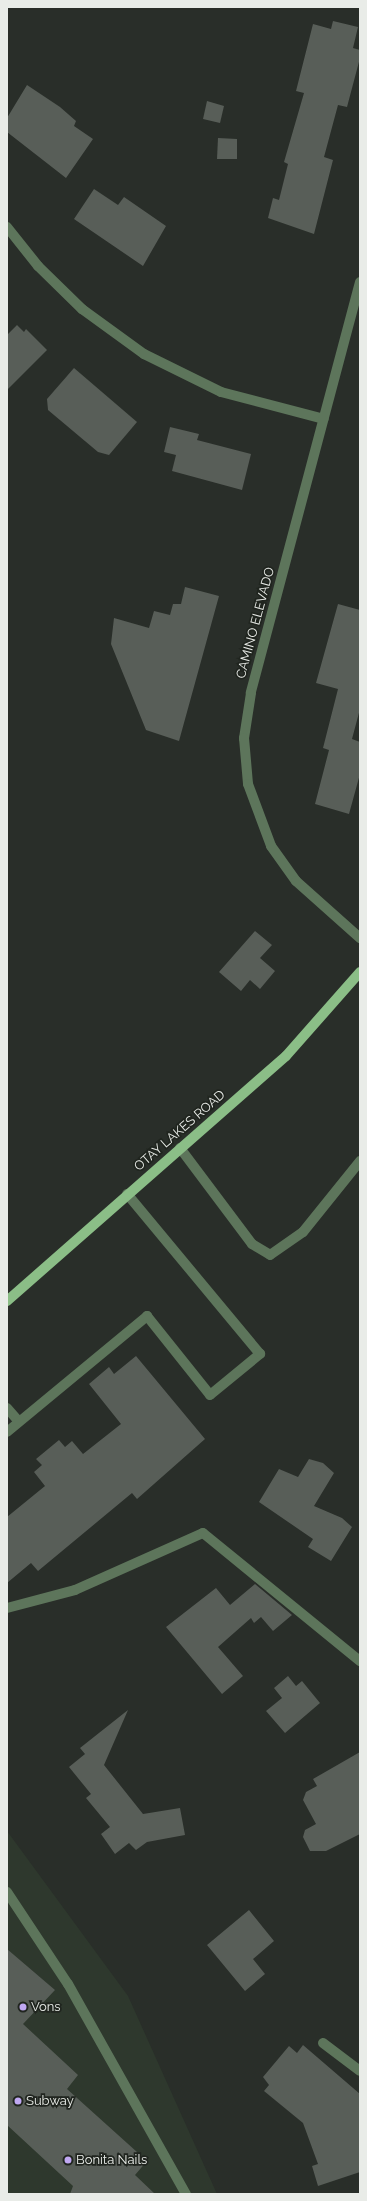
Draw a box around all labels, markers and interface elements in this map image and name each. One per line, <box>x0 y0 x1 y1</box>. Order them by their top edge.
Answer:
street label: CAMINO ELEVADO <box>234 566 278 680</box>
street label: OTAY LAKES ROAD <box>131 1087 229 1175</box>
place label: Vons <box>31 1999 61 2015</box>
marker: Vons <box>18 2002 28 2012</box>
place label: Subway <box>26 2093 74 2109</box>
marker: Subway <box>13 2096 23 2106</box>
place label: Bonita Nails <box>76 2152 147 2168</box>
marker: Bonita Nails <box>63 2155 73 2165</box>

